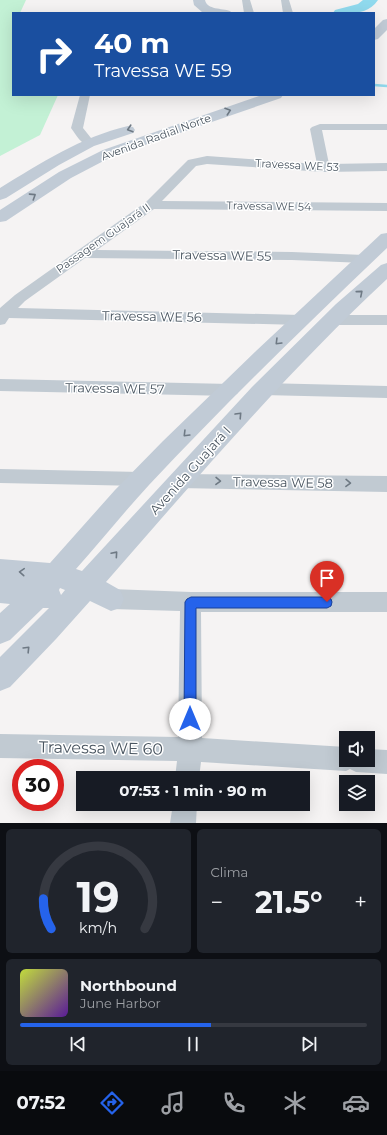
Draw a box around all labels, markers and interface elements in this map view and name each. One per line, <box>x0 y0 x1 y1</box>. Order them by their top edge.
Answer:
text: 40 m <box>94 26 170 60</box>
icon: right <box>28 28 80 80</box>
text: Travessa WE 59 <box>94 60 232 82</box>
one-way arrow <box>225 108 232 116</box>
street label: Avenida Radial Norte <box>99 111 213 163</box>
one-way arrow <box>126 125 133 133</box>
street label: Travessa WE 53 <box>255 156 339 174</box>
one-way arrow <box>29 193 36 200</box>
street label: Travessa WE 54 <box>226 198 312 214</box>
street label: Passagem Guajará II <box>53 200 153 276</box>
street label: Travessa WE 55 <box>172 246 272 264</box>
one-way arrow <box>355 290 363 297</box>
street label: Travessa WE 56 <box>102 307 202 325</box>
one-way arrow <box>275 337 283 345</box>
street label: Travessa WE 57 <box>65 379 165 397</box>
one-way arrow <box>235 412 242 420</box>
street label: Avenida Guajará I <box>146 423 234 517</box>
one-way arrow <box>183 429 191 437</box>
street label: Travessa WE 58 <box>233 473 333 491</box>
one-way arrow <box>215 477 221 486</box>
one-way arrow <box>345 479 351 487</box>
one-way arrow <box>110 551 117 558</box>
pin <box>310 561 344 602</box>
icon: arrive <box>316 567 338 589</box>
one-way arrow <box>19 568 25 577</box>
one-way arrow <box>22 646 30 654</box>
position arrow <box>169 698 211 740</box>
map controls <box>339 731 375 811</box>
button: sound <box>339 731 375 767</box>
street label: Travessa WE 60 <box>39 737 163 759</box>
speed limit sign: 30 <box>12 759 64 811</box>
button: layers <box>339 775 375 811</box>
text: 07:53 · 1 min · 90 m <box>119 781 267 800</box>
text: Clima <box>211 864 248 880</box>
text: 19 <box>77 872 120 922</box>
text: 21.5° <box>255 884 323 921</box>
text: − <box>211 889 223 916</box>
text: + <box>354 889 367 916</box>
text: km/h <box>79 919 117 937</box>
text: Northbound <box>80 976 177 995</box>
text: June Harbor <box>80 995 161 1011</box>
icon: previous <box>67 1033 89 1055</box>
icon: pause <box>182 1033 204 1055</box>
icon: next <box>298 1033 320 1055</box>
icon: directions <box>98 1089 126 1117</box>
icon: music <box>159 1089 187 1117</box>
icon: phone <box>220 1089 248 1117</box>
icon: climate <box>281 1089 309 1117</box>
icon: car <box>342 1089 370 1117</box>
text: 07:52 <box>17 1092 65 1114</box>

